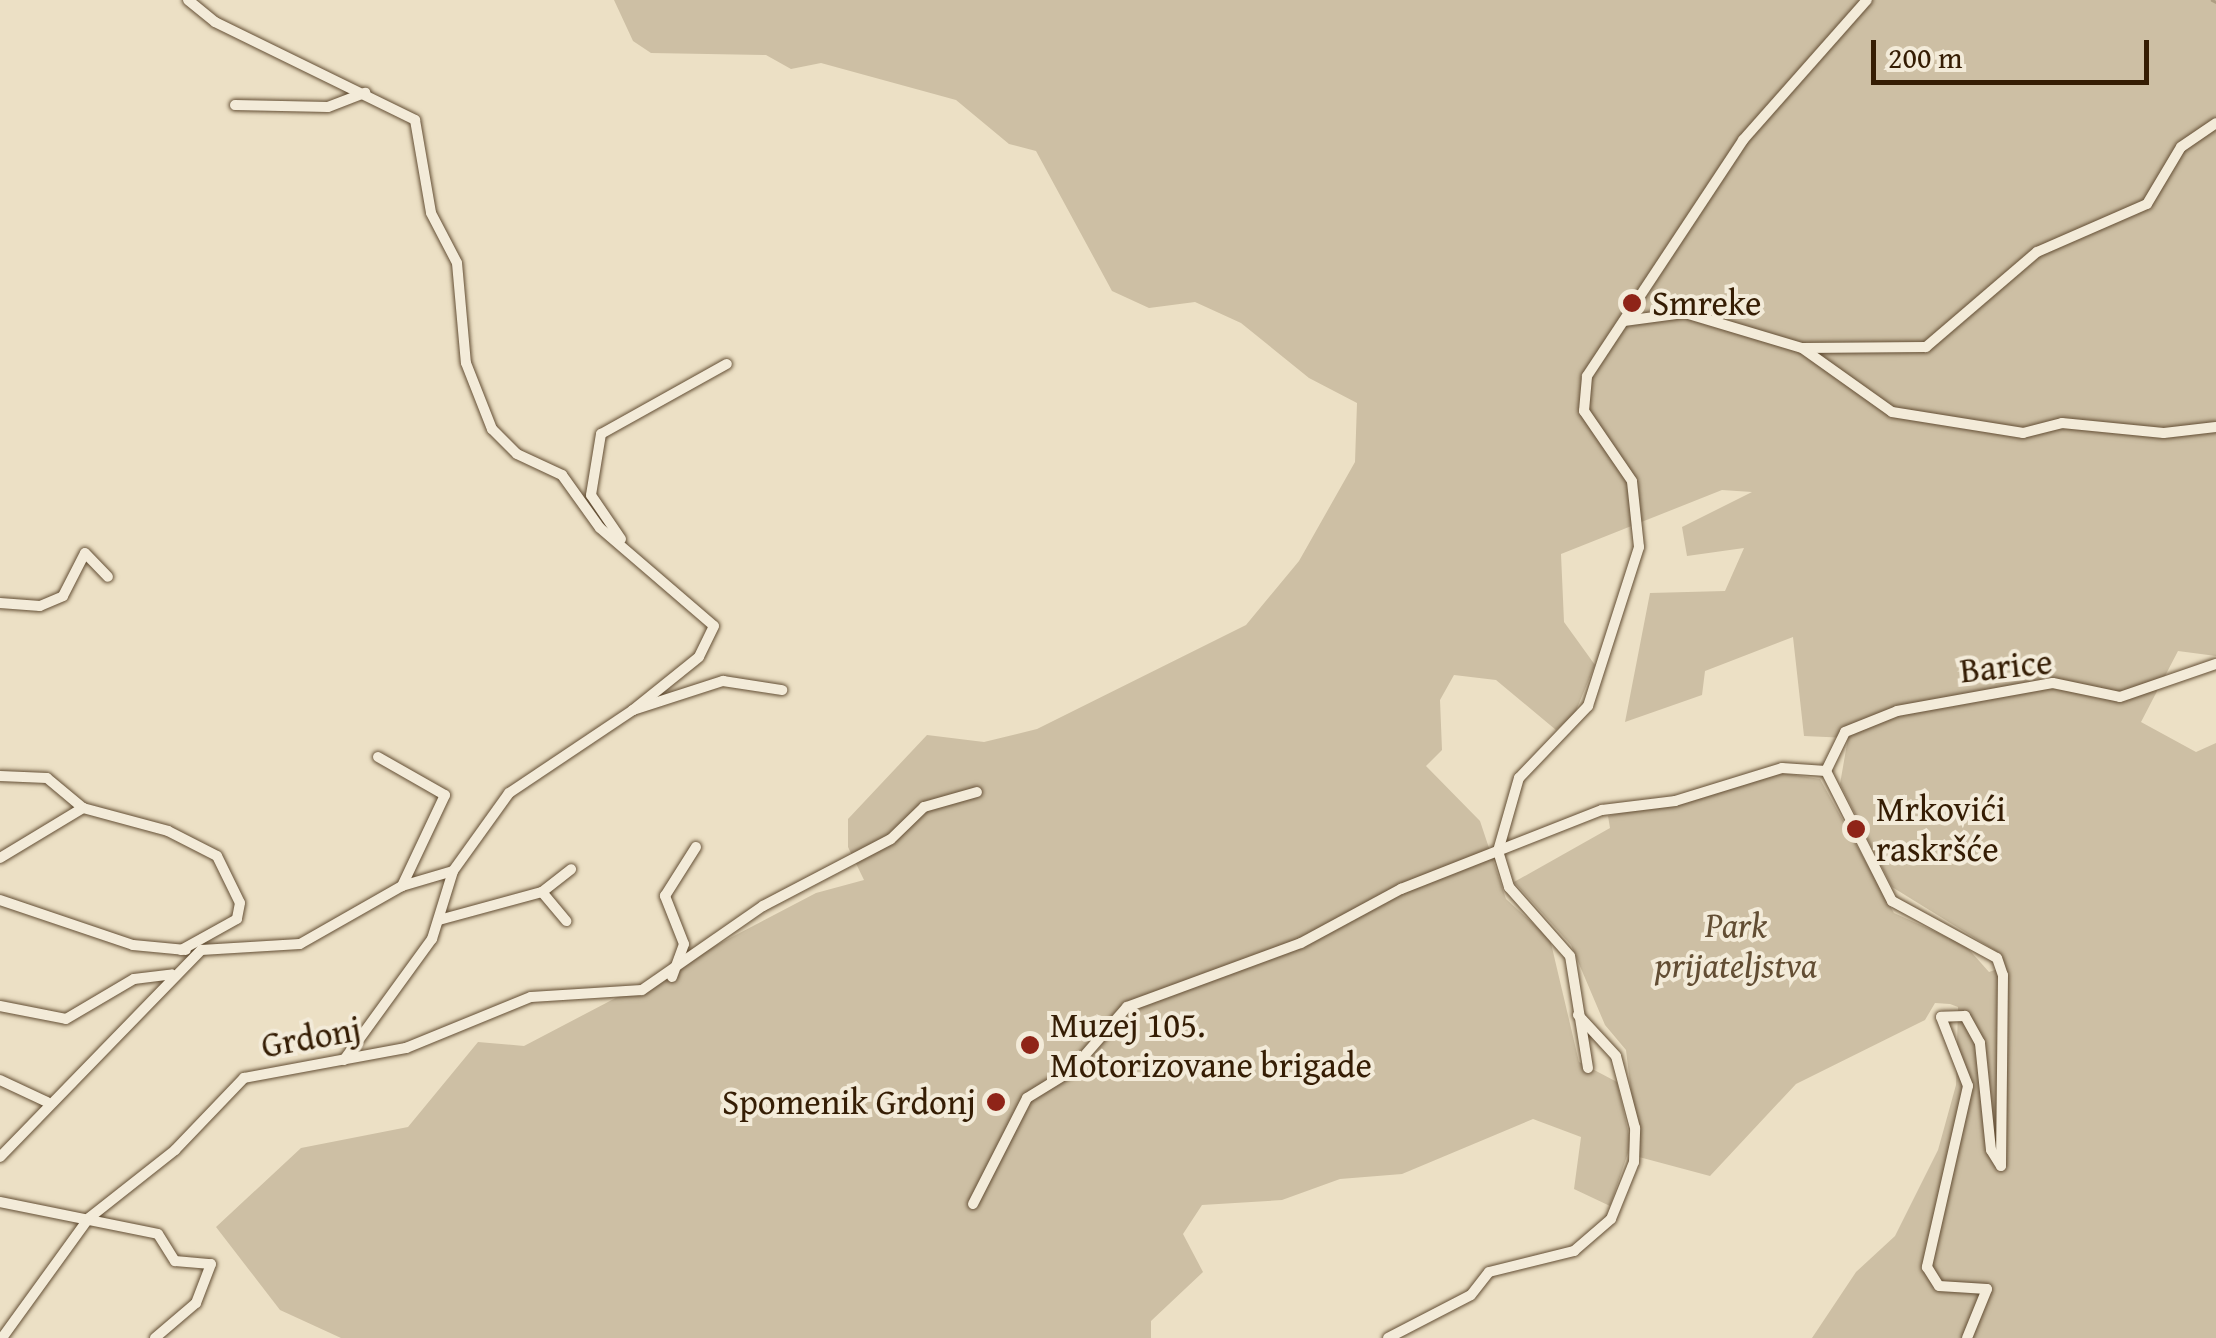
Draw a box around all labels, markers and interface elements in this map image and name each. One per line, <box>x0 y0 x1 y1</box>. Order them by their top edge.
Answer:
scale bar <box>1876 20 2154 82</box>
text: 200 m <box>1888 35 1962 79</box>
place label: Smreke <box>1652 282 1761 324</box>
marker: Smreke <box>1621 292 1643 314</box>
street label: Barice <box>1958 640 2054 692</box>
place label: Mrkovići raskršće <box>1876 788 2006 870</box>
marker: Mrkovići raskršće <box>1845 818 1867 840</box>
park label: Park prijateljstva <box>1655 904 1817 986</box>
place label: Muzej 105. Motorizovane brigade <box>1050 1004 1372 1086</box>
street label: Grdonj <box>258 1008 364 1066</box>
marker: Muzej 105. Motorizovane brigade <box>1019 1034 1041 1056</box>
place label: Spomenik Grdonj <box>722 1081 976 1123</box>
marker: Spomenik Grdonj <box>985 1091 1007 1113</box>

